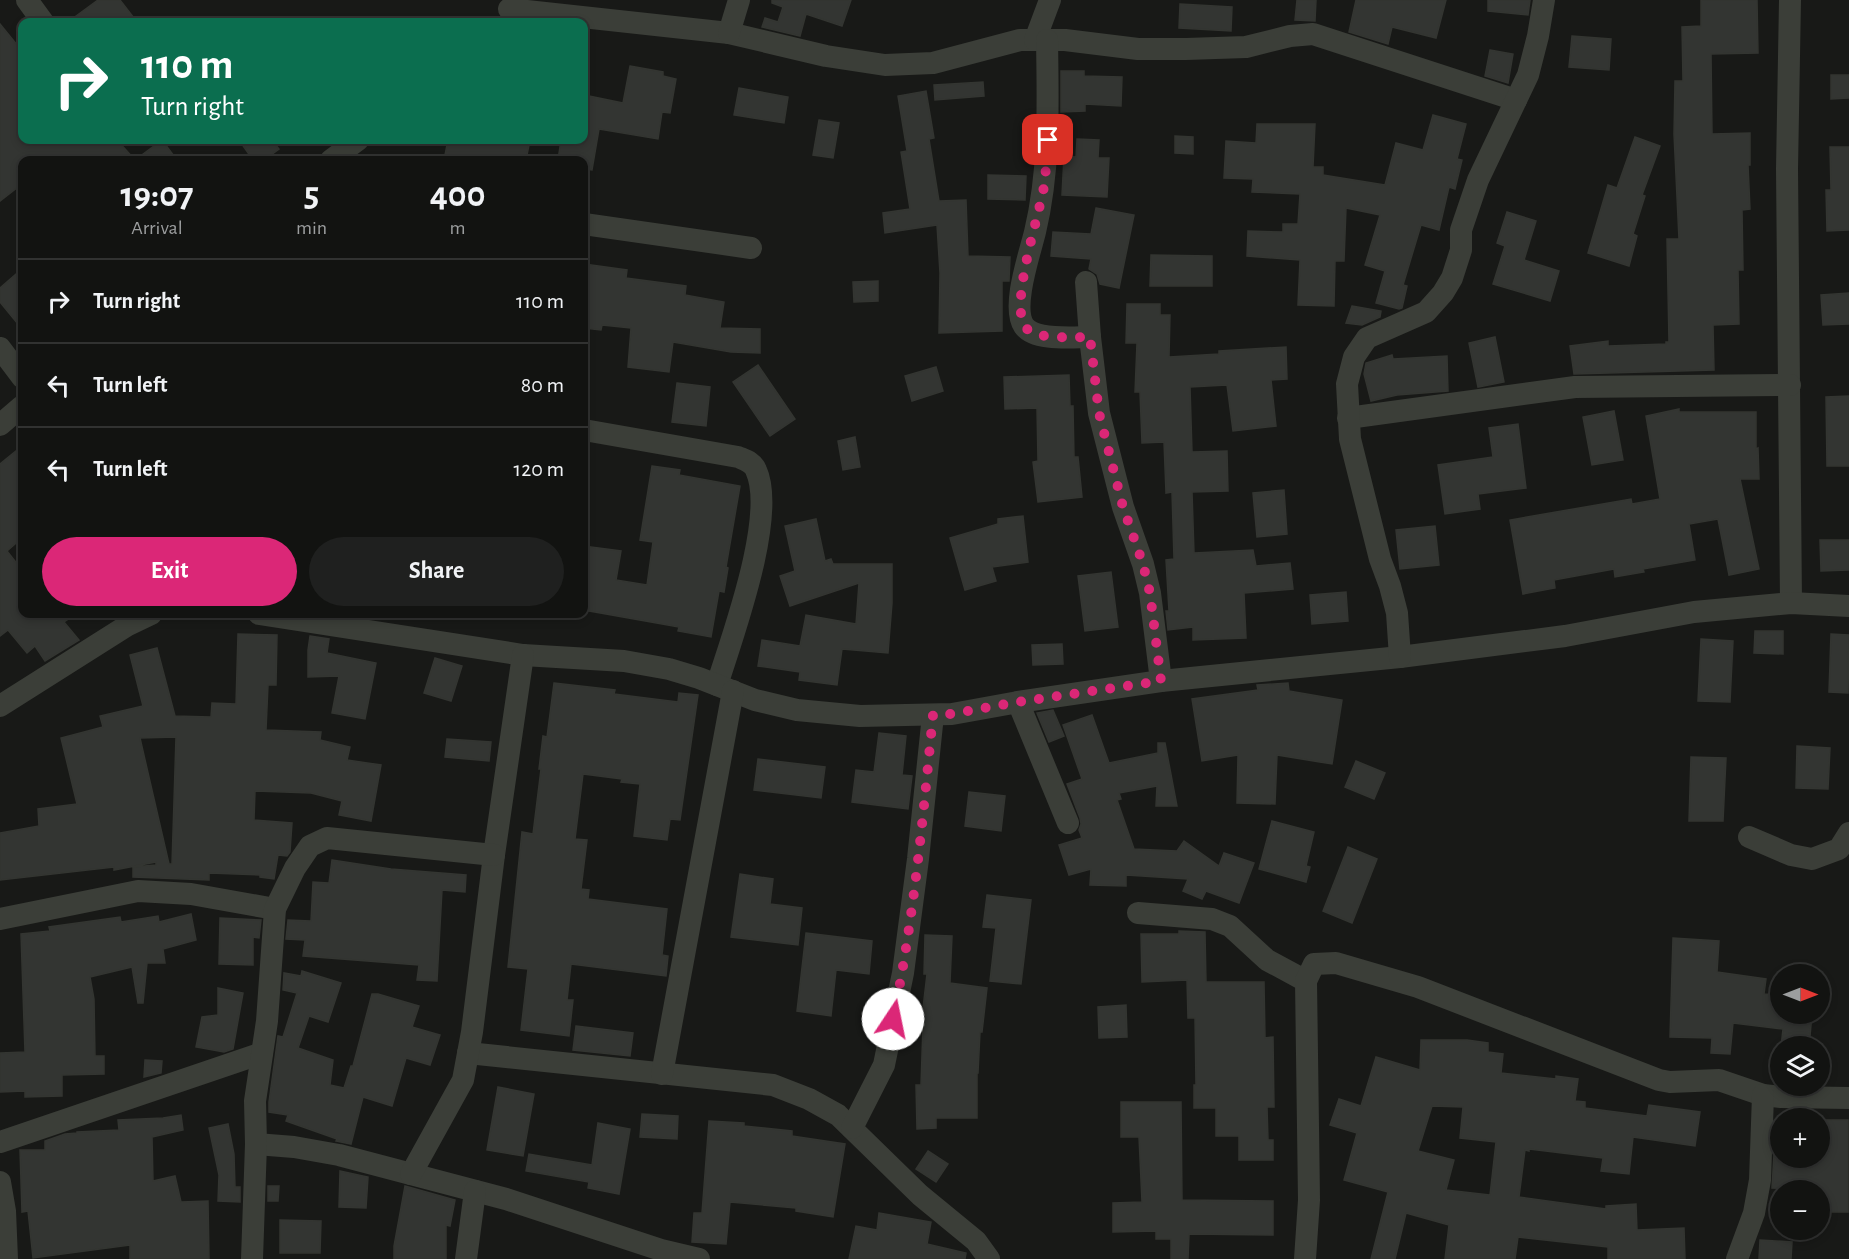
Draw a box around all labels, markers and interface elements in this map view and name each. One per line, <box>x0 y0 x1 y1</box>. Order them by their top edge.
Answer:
icon: right <box>42 42 120 120</box>
text: 110 m <box>141 44 233 86</box>
text: Turn right <box>141 93 244 120</box>
pin <box>1022 114 1073 165</box>
icon: arrive <box>1031 123 1064 156</box>
text: 19:07 <box>121 177 193 213</box>
text: 5 <box>304 177 319 213</box>
text: 400 <box>430 177 485 213</box>
text: Arrival <box>131 218 183 238</box>
text: min <box>296 218 327 238</box>
text: m <box>450 218 466 238</box>
icon: right <box>42 285 75 318</box>
text: Turn right <box>93 290 180 312</box>
text: 110 m <box>516 290 564 312</box>
icon: left <box>42 369 75 402</box>
text: Turn left <box>93 374 167 396</box>
text: 80 m <box>521 374 564 396</box>
icon: left <box>42 453 75 486</box>
text: Turn left <box>93 458 167 480</box>
text: 120 m <box>514 458 564 480</box>
button: Exit <box>42 537 297 606</box>
button: Share <box>309 537 564 606</box>
north arrow <box>1770 964 1830 1024</box>
map controls <box>1770 964 1830 1240</box>
position arrow <box>861 987 925 1051</box>
button: layers <box>1770 1036 1830 1096</box>
button: + <box>1770 1108 1830 1168</box>
button: − <box>1770 1180 1830 1240</box>

